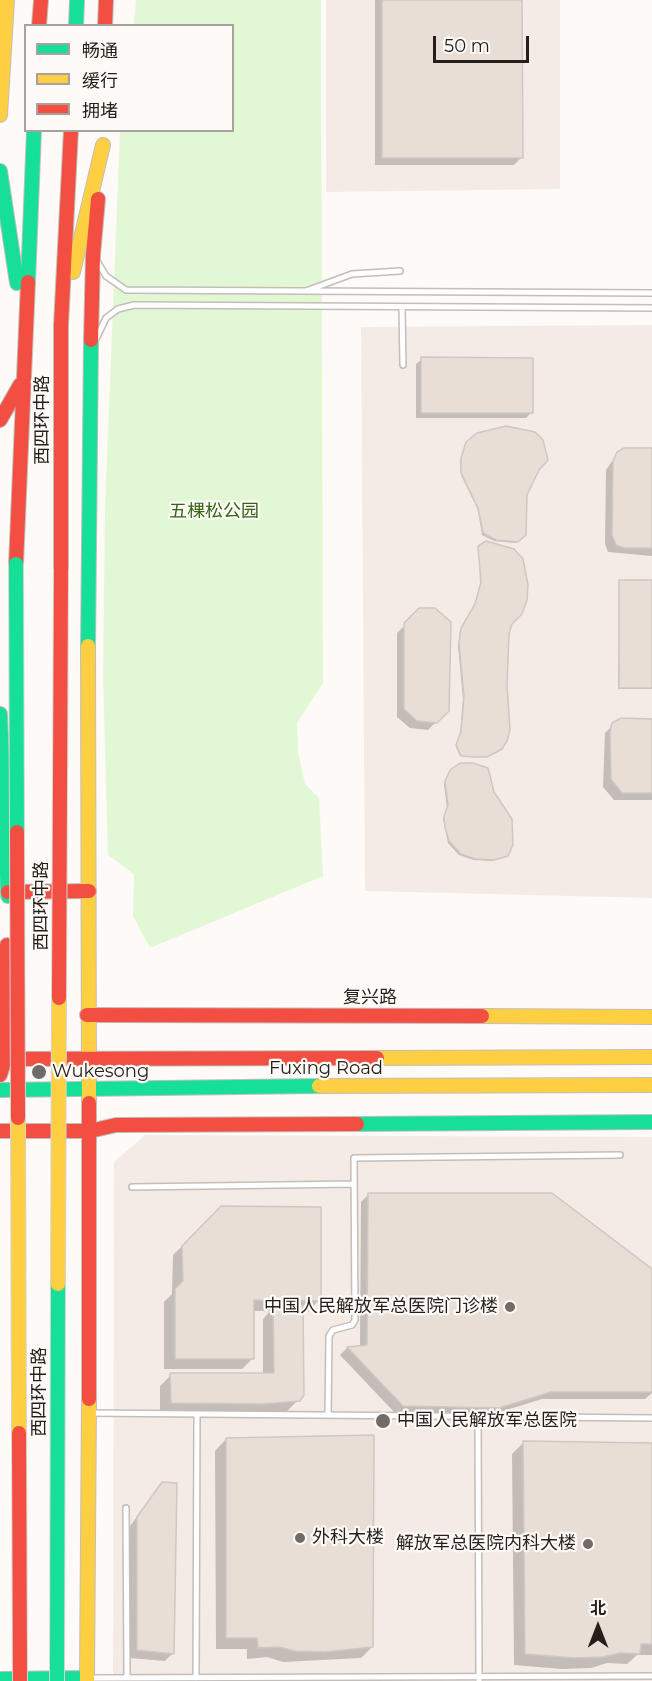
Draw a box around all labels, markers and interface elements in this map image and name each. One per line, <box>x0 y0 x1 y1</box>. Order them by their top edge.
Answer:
legend <box>24 24 234 132</box>
scale bar <box>436 24 532 62</box>
text: 50 m <box>444 35 490 57</box>
text: 畅通 <box>82 40 118 62</box>
text: 缓行 <box>82 70 118 92</box>
text: 拥堵 <box>82 100 118 122</box>
street label: 西四环中路 <box>32 375 54 465</box>
park label: 五棵松公园 <box>169 501 259 523</box>
street label: 西四环中路 <box>31 861 53 951</box>
street label: 复兴路 <box>343 987 397 1009</box>
street label: Fuxing Road <box>269 1058 383 1080</box>
place label: Wukesong <box>52 1061 149 1083</box>
marker: Wukesong <box>30 1063 48 1081</box>
place label: 中国人民解放军总医院门诊楼 <box>264 1296 498 1318</box>
marker: 中国人民解放军总医院门诊楼 <box>503 1300 517 1314</box>
street label: 西四环中路 <box>29 1347 51 1437</box>
place label: 中国人民解放军总医院 <box>397 1410 577 1432</box>
marker: 中国人民解放军总医院 <box>374 1412 392 1430</box>
place label: 外科大楼 <box>312 1527 384 1549</box>
marker: 外科大楼 <box>293 1531 307 1545</box>
place label: 解放军总医院内科大楼 <box>396 1533 576 1555</box>
marker: 解放军总医院内科大楼 <box>581 1537 595 1551</box>
north arrow <box>568 1597 628 1657</box>
text: 北 <box>590 1599 606 1618</box>

